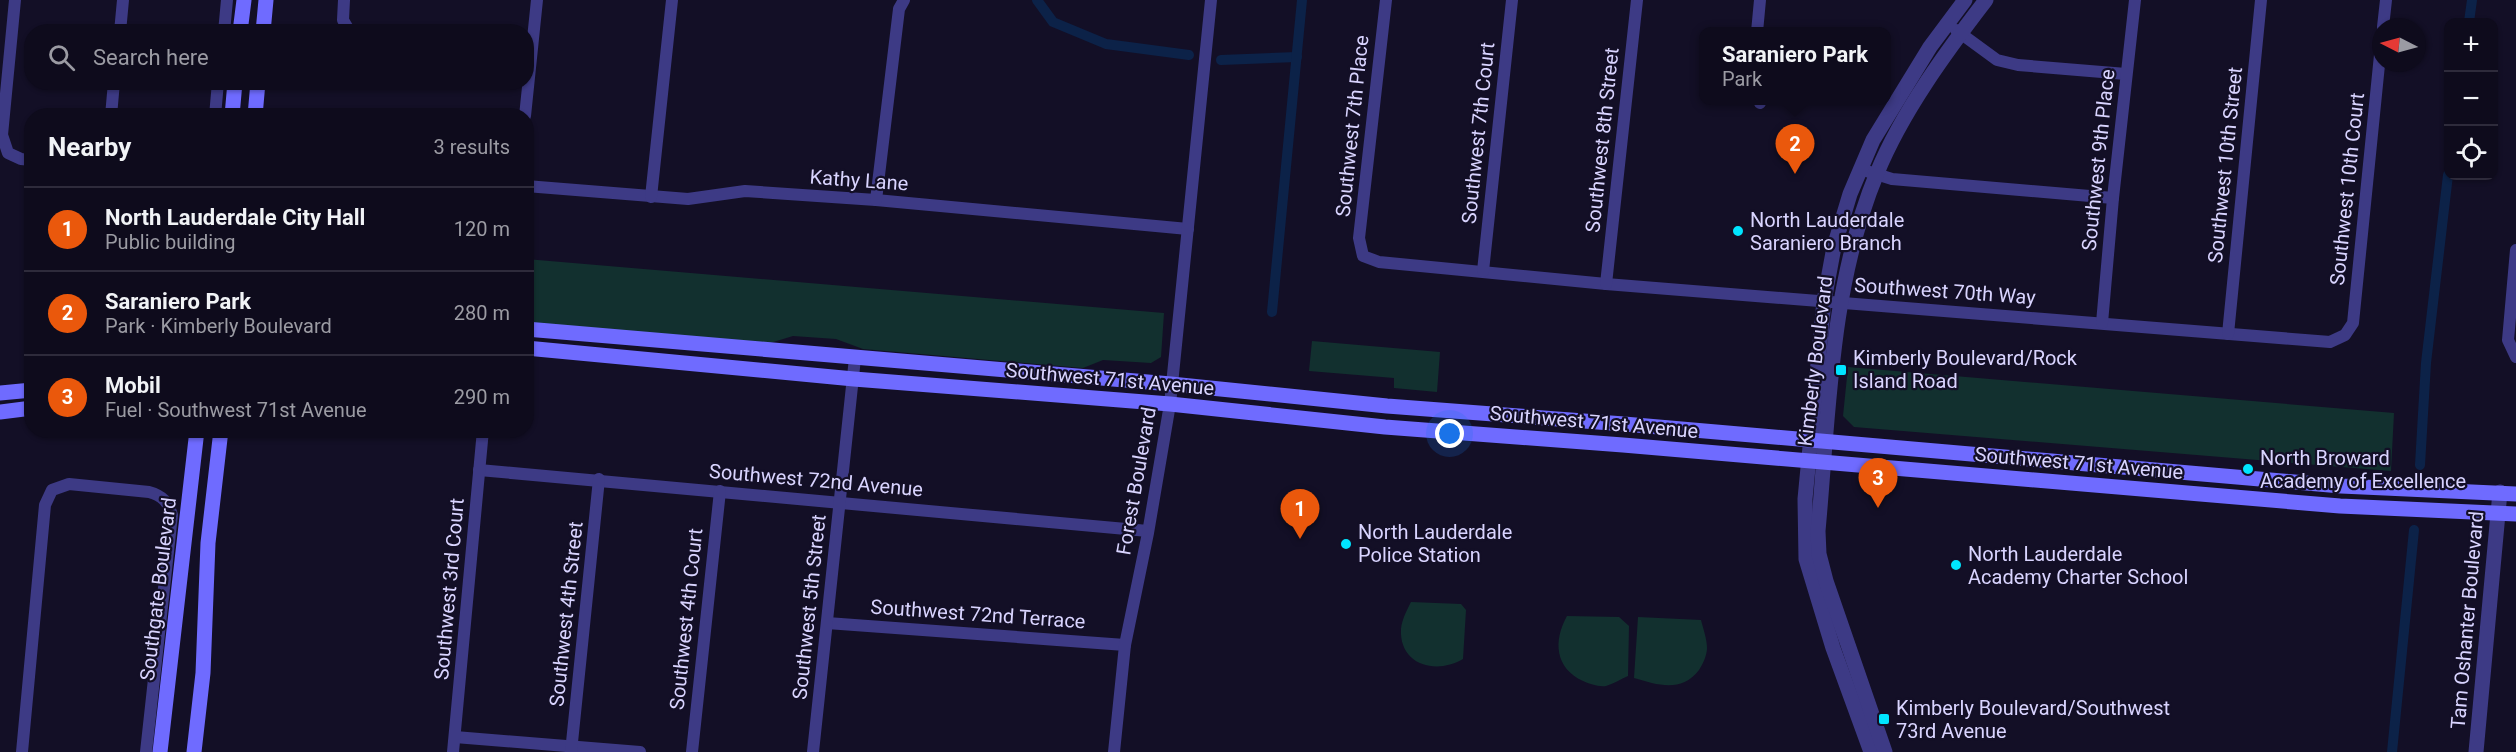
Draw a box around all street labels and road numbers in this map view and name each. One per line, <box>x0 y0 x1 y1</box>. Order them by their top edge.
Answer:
street label: Southwest 7th Place <box>1331 34 1373 218</box>
street label: Southwest 7th Court <box>1457 41 1499 225</box>
street label: Southwest 8th Street <box>1580 46 1624 234</box>
street label: Southwest 10th Street <box>2203 66 2247 264</box>
street label: Southwest 9th Place <box>2077 68 2119 252</box>
street label: Southwest 10th Court <box>2325 91 2369 287</box>
street label: Kathy Lane <box>809 165 909 195</box>
street label: Southwest 70th Way <box>1853 273 2037 309</box>
street label: Kimberly Boulevard <box>1793 274 1837 448</box>
street label: Southwest 71st Avenue <box>1005 358 1215 400</box>
street label: Southwest 71st Avenue <box>1489 401 1699 443</box>
street label: Forest Boulevard <box>1111 405 1161 557</box>
street label: Southwest 71st Avenue <box>1974 442 2184 484</box>
street label: Southwest 72nd Avenue <box>708 459 924 501</box>
street label: Southgate Boulevard <box>135 496 181 682</box>
street label: Southwest 3rd Court <box>429 497 469 681</box>
street label: Tam Oshanter Boulevard <box>2446 510 2488 730</box>
street label: Southwest 5th Street <box>787 513 831 701</box>
street label: Southwest 4th Street <box>544 520 588 708</box>
street label: Southwest 4th Court <box>665 527 707 711</box>
street label: Southwest 72nd Terrace <box>870 595 1086 633</box>

